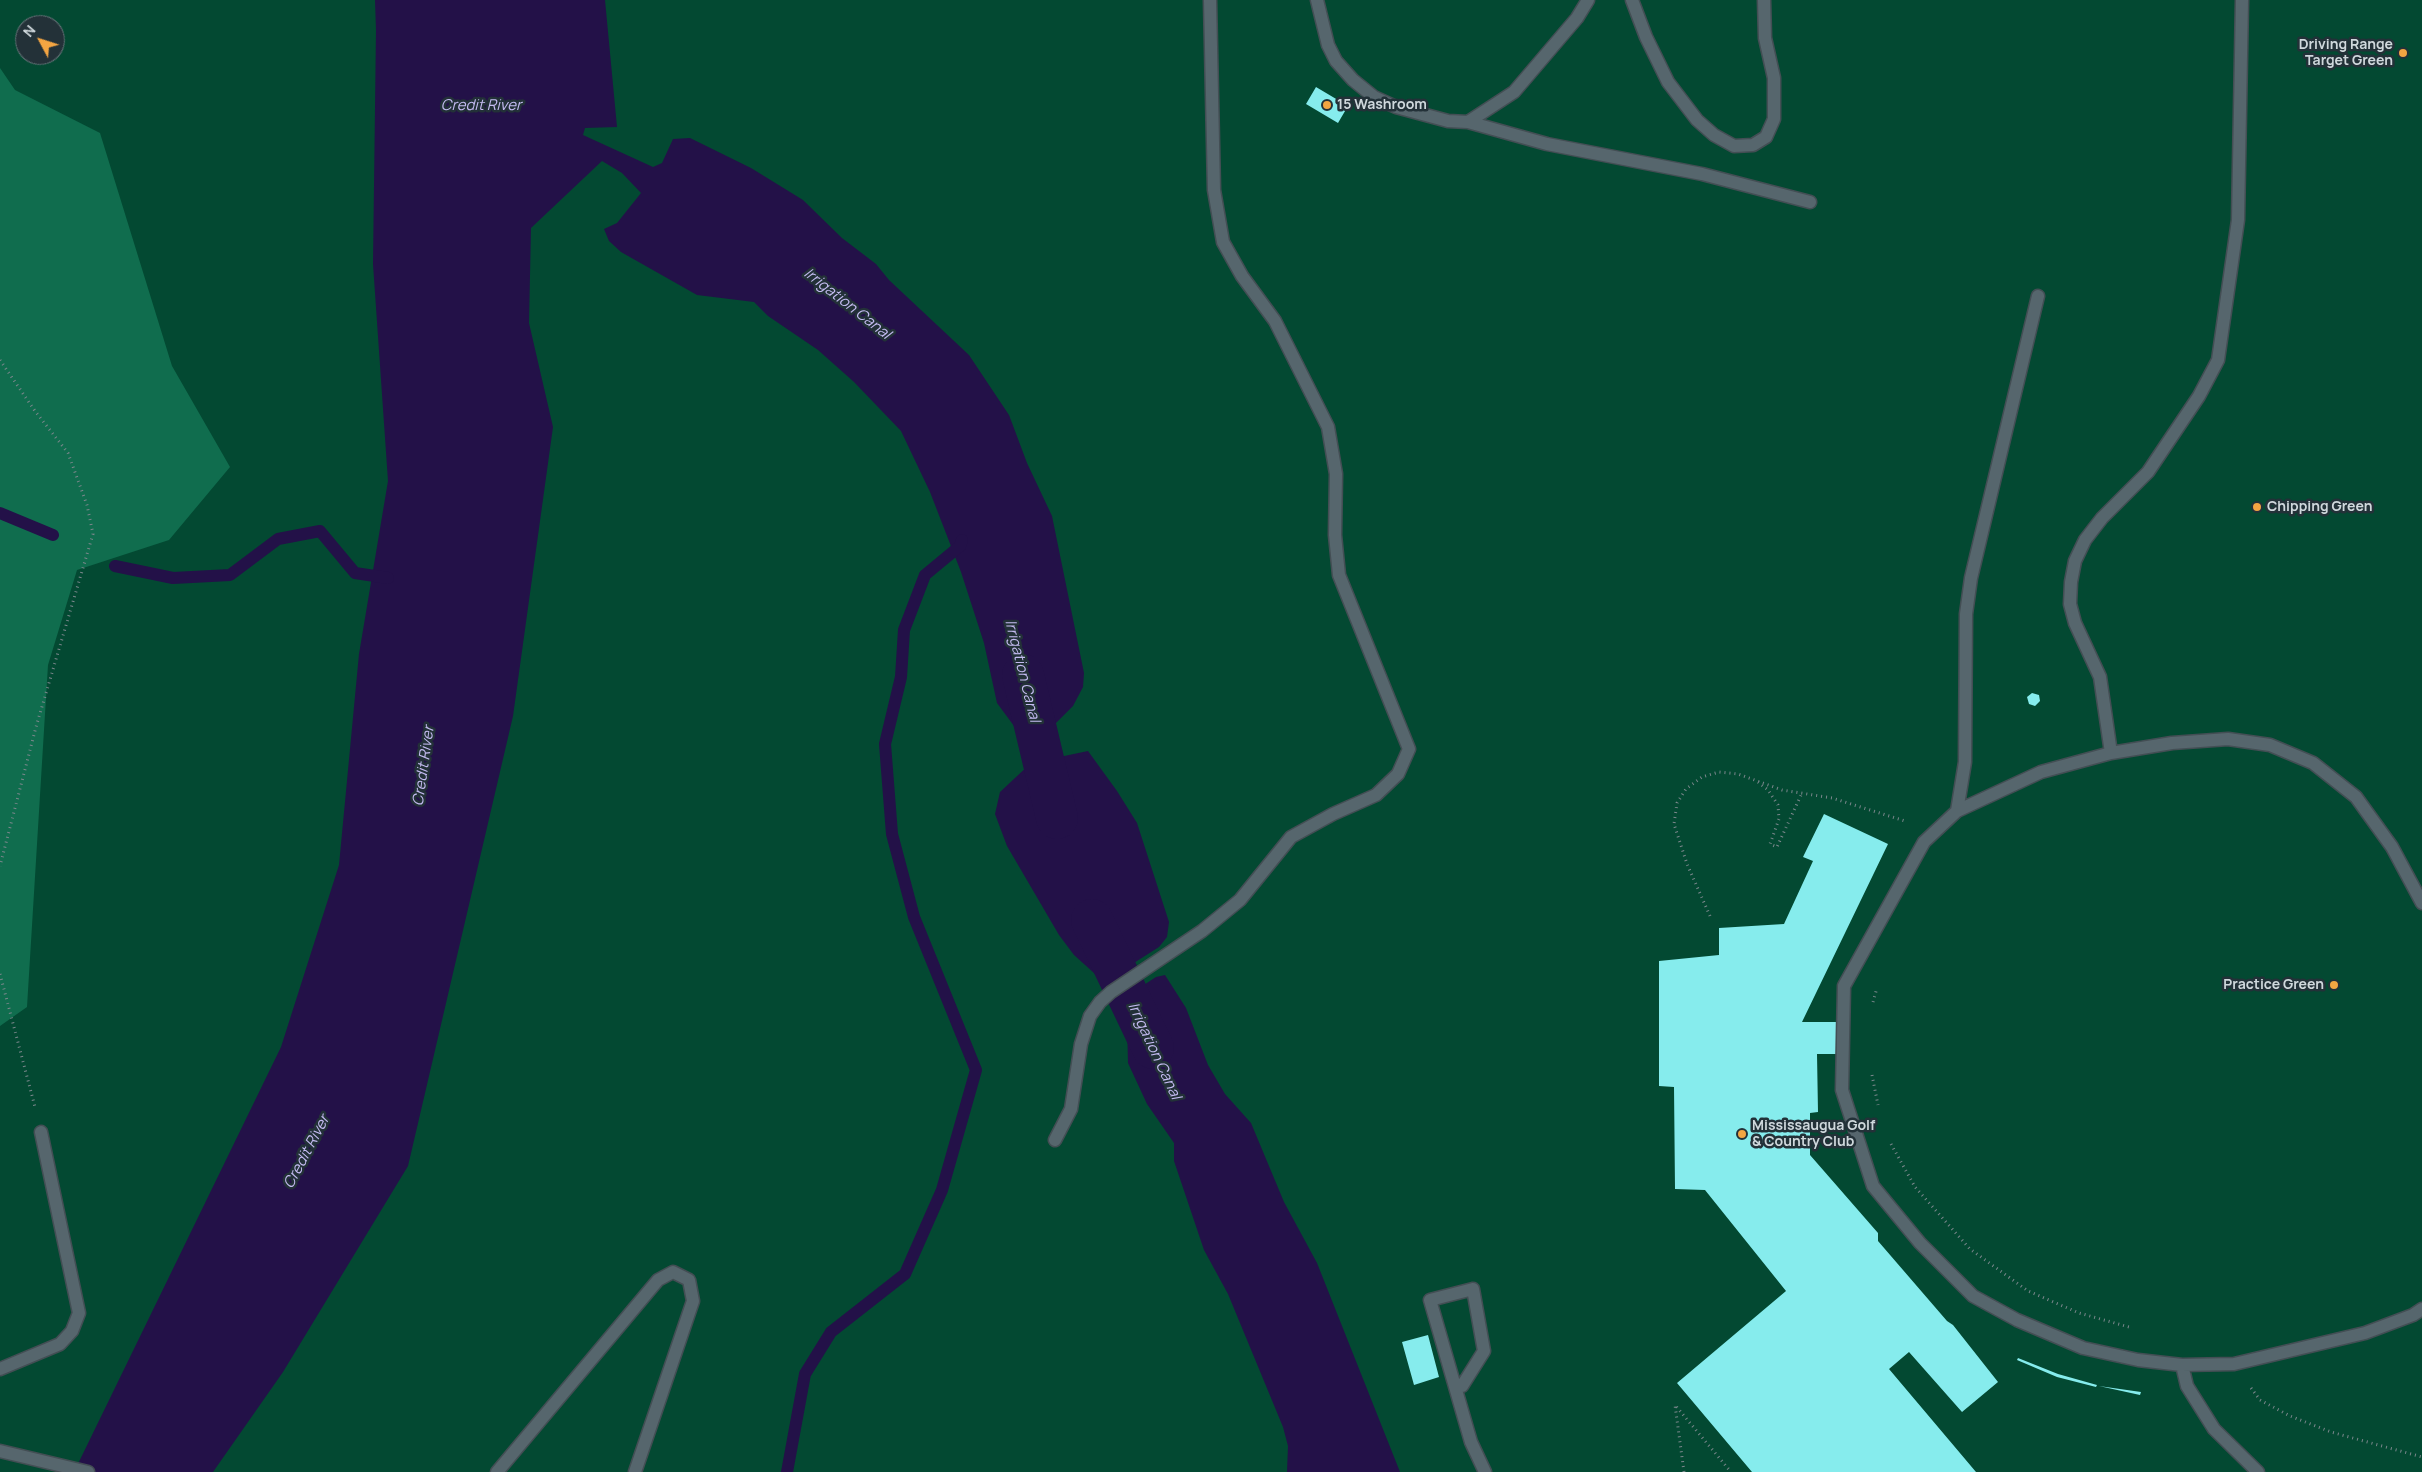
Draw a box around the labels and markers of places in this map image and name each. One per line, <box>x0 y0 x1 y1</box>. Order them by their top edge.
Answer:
place label: Driving Range Target Green <box>2299 37 2393 70</box>
marker: Driving Range Target Green <box>2397 47 2409 59</box>
place label: 15 Washroom <box>1337 97 1427 113</box>
marker: 15 Washroom <box>1321 99 1333 111</box>
place label: Chipping Green <box>2267 499 2372 515</box>
marker: Chipping Green <box>2251 501 2263 513</box>
place label: Practice Green <box>2223 977 2324 993</box>
marker: Practice Green <box>2328 979 2340 991</box>
place label: Mississaugua Golf & Country Club <box>1752 1118 1875 1150</box>
marker: Mississaugua Golf & Country Club <box>1736 1128 1748 1140</box>

